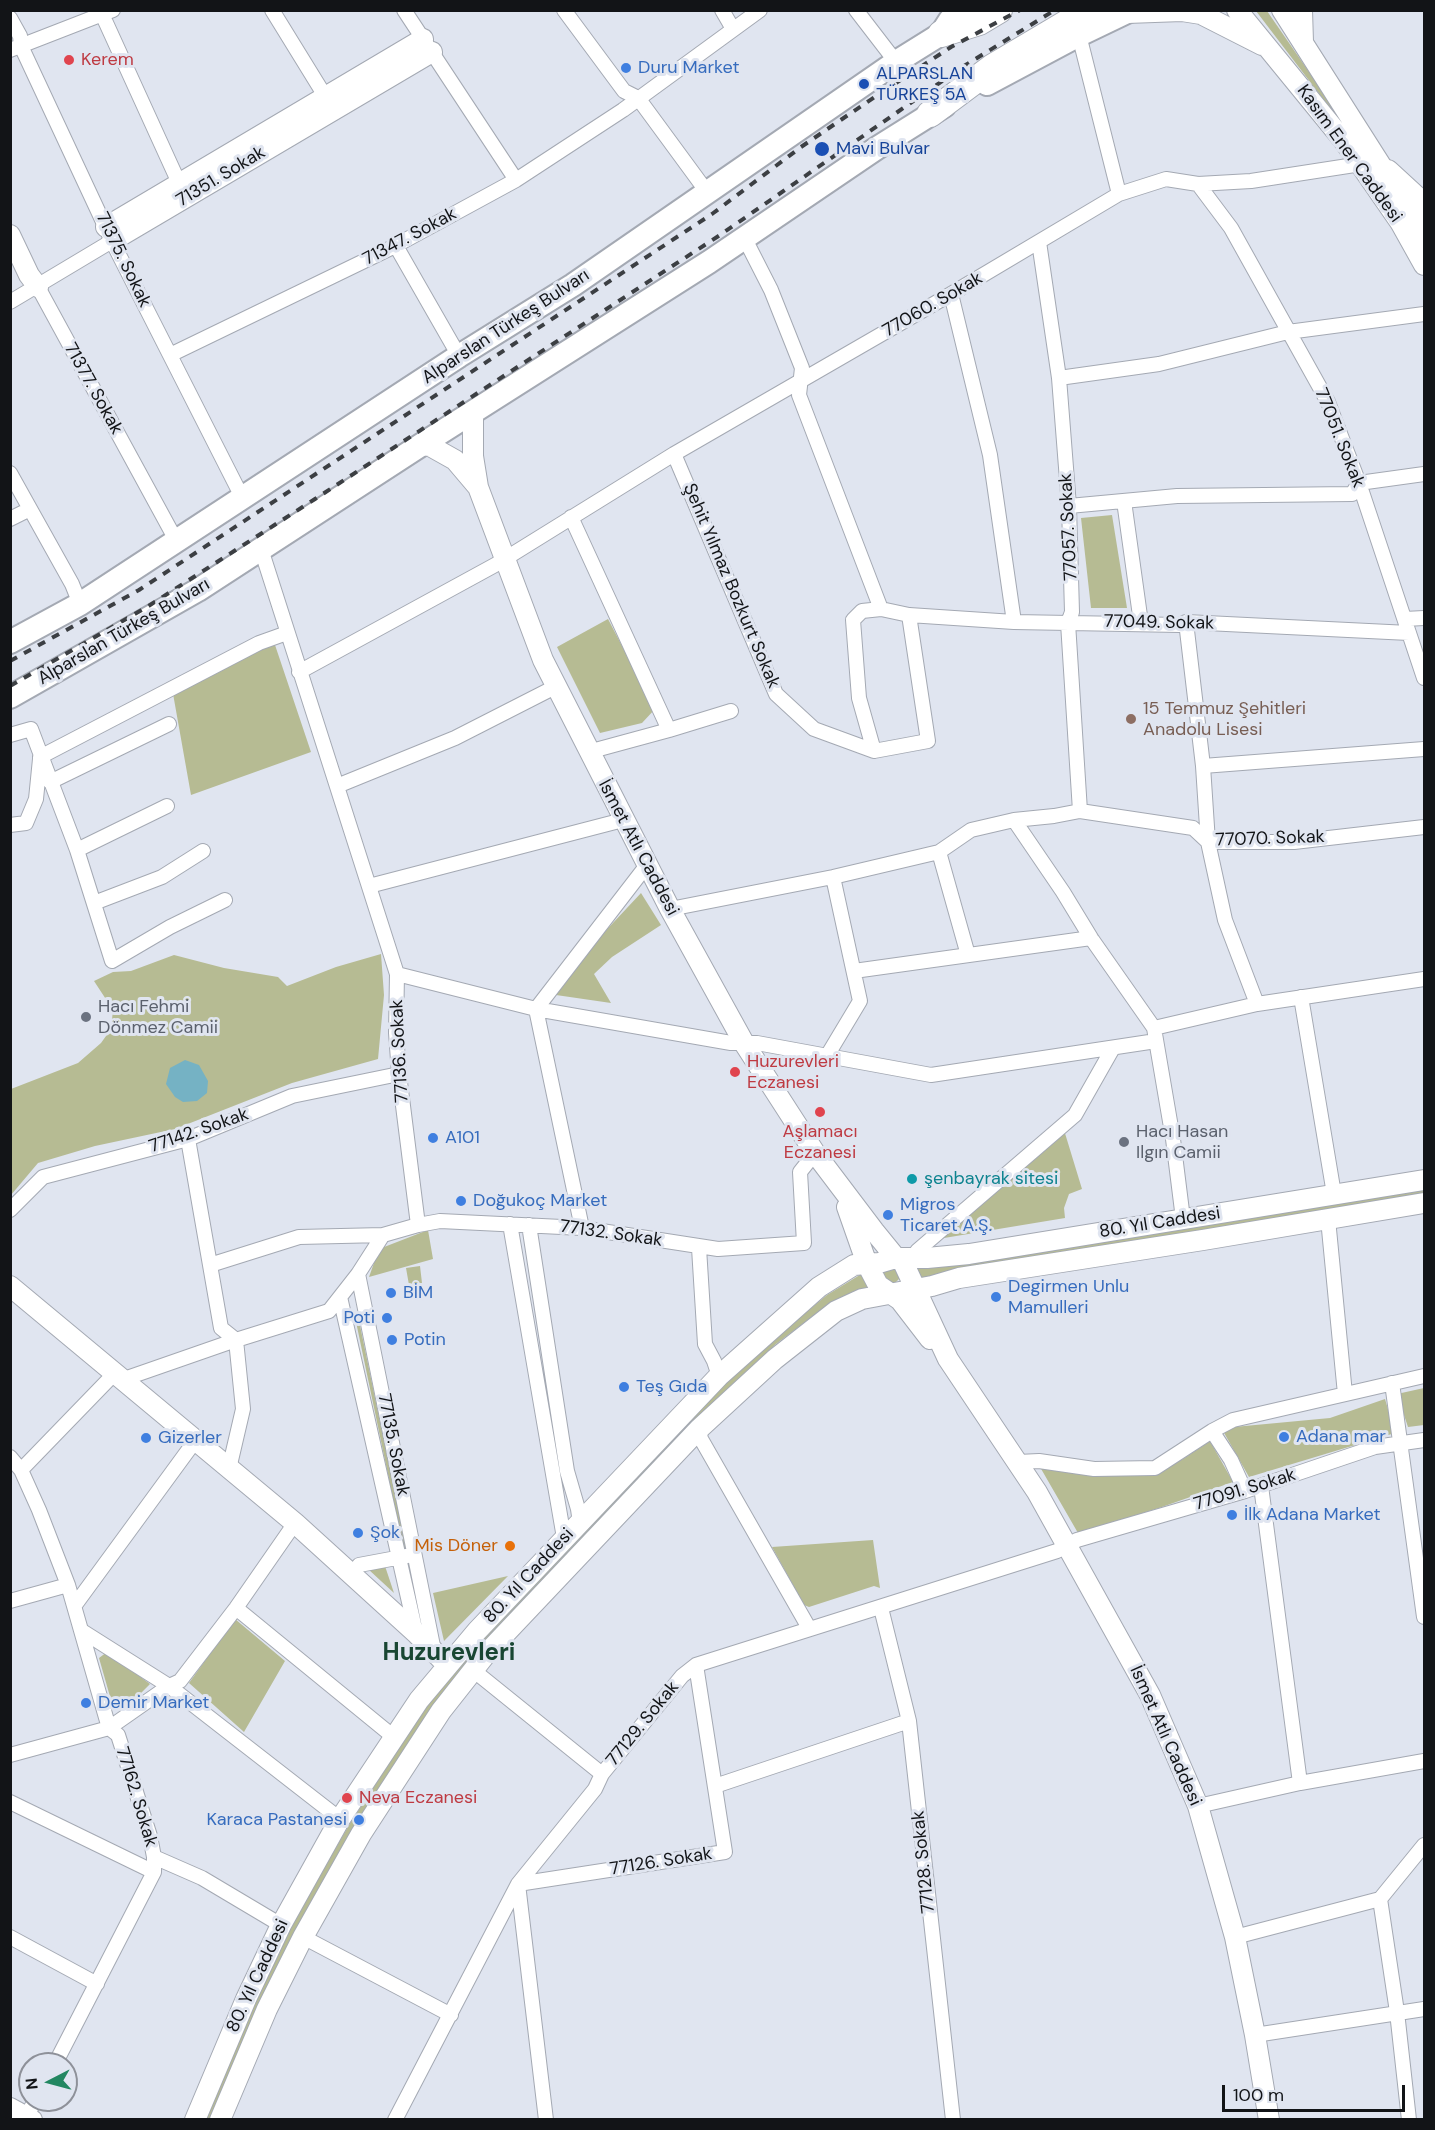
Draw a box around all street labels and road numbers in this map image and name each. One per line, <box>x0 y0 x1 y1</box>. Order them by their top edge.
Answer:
street label: Kasım Ener Caddesi <box>1292 81 1406 227</box>
street label: 71351. Sokak <box>173 142 269 212</box>
street label: 71347. Sokak <box>360 203 460 271</box>
street label: 71375. Sokak <box>91 209 155 311</box>
street label: Alparslan Türkeş Bulvarı <box>418 265 594 389</box>
street label: 77060. Sokak <box>879 268 987 342</box>
street label: 71377. Sokak <box>59 340 127 438</box>
street label: 77051. Sokak <box>1309 385 1369 491</box>
street label: 77057. Sokak <box>1055 473 1083 581</box>
street label: Şehit Yılmaz Bozkurt Sokak <box>678 480 784 692</box>
street label: Alparslan Türkeş Bulvarı <box>34 574 214 690</box>
street label: 77049. Sokak <box>1104 611 1214 635</box>
street label: İsmet Atlı Caddesi <box>593 776 683 920</box>
street label: 77070. Sokak <box>1215 826 1325 852</box>
street label: 77136. Sokak <box>387 999 413 1103</box>
street label: 77142. Sokak <box>147 1104 251 1158</box>
street label: 80. Yıl Caddesi <box>1098 1203 1222 1243</box>
street label: 77132. Sokak <box>558 1216 664 1252</box>
street label: 77135. Sokak <box>372 1392 414 1498</box>
street label: 77091. Sokak <box>1192 1464 1298 1516</box>
street label: 80. Yıl Caddesi <box>479 1524 579 1628</box>
street label: İsmet Atlı Caddesi <box>1124 1663 1206 1809</box>
street label: 77129. Sokak <box>602 1677 684 1771</box>
street label: 77162. Sokak <box>111 1744 161 1850</box>
street label: 77128. Sokak <box>908 1810 940 1914</box>
street label: 77126. Sokak <box>608 1843 714 1881</box>
street label: 80. Yıl Caddesi <box>222 1916 294 2036</box>

